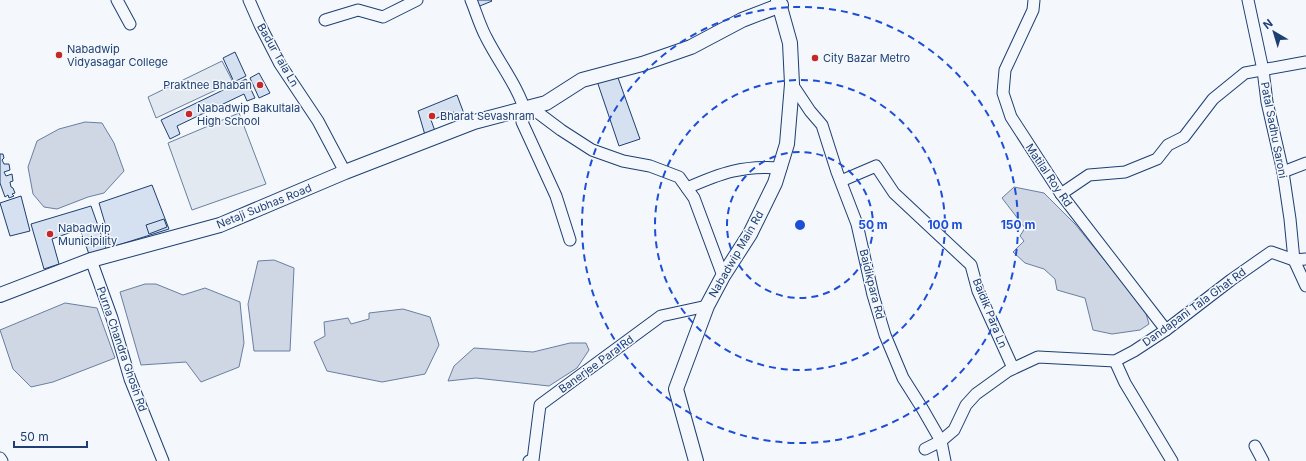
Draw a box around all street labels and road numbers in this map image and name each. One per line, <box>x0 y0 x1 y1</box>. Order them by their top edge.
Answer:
street label: Badur Tala Ln <box>254 21 302 89</box>
street label: Patal Sadhu Saroni <box>1258 81 1290 179</box>
street label: Matilal Roy Rd <box>1023 141 1075 209</box>
street label: Netaji Subhas Road <box>214 181 314 231</box>
street label: Nabadwip Main Rd <box>706 208 766 300</box>
street label: Baidikpara Rd <box>857 248 887 320</box>
street label: Dandapani Tala Ghat Rd <box>1140 265 1248 349</box>
street label: Baidik Para Ln <box>970 276 1010 350</box>
street label: Purna Chandra Ghosh Rd <box>94 285 150 413</box>
street label: Banerjee Para Rd <box>556 332 636 396</box>

